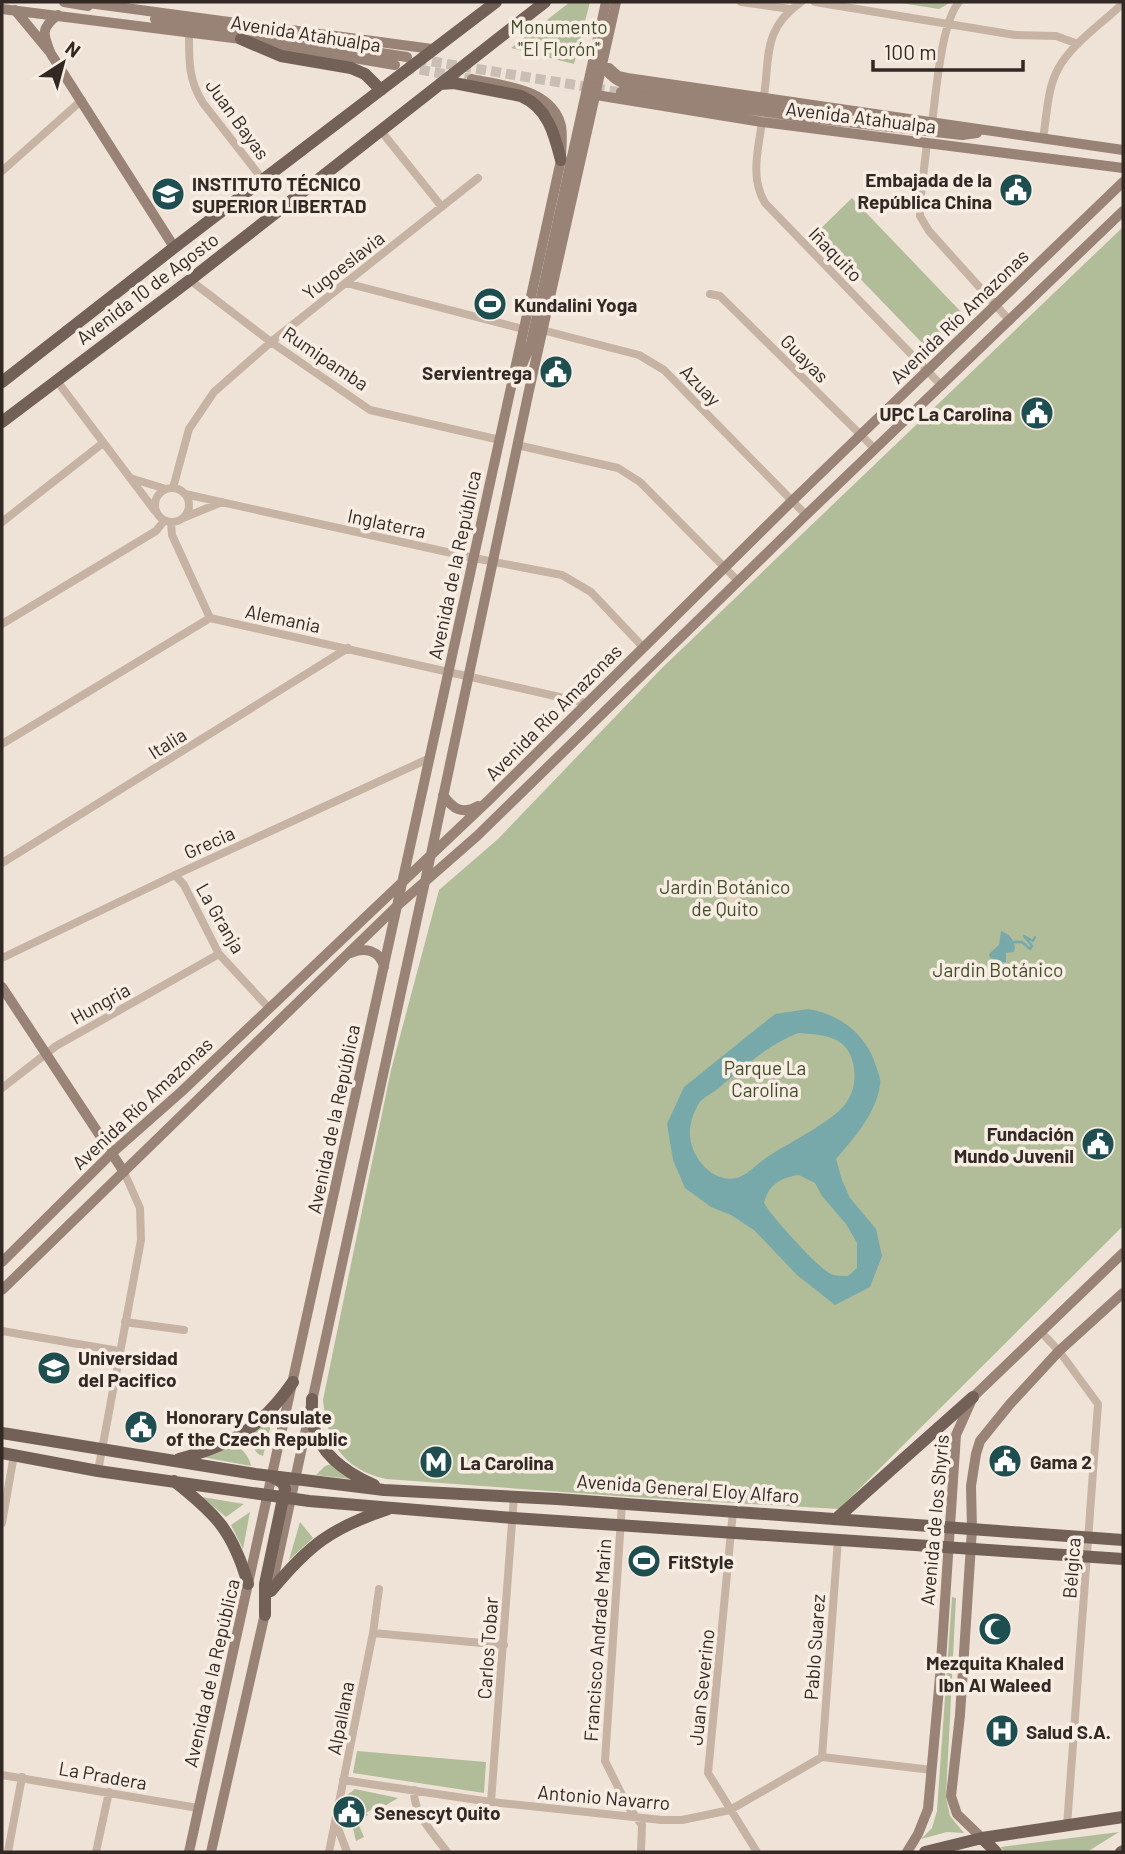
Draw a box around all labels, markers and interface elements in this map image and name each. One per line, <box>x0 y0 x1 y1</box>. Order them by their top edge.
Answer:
street label: Avenida Atahualpa <box>229 10 383 56</box>
park label: Monumento "El Florón" <box>510 15 608 60</box>
north arrow <box>28 28 98 98</box>
scale bar <box>873 28 1024 72</box>
text: N <box>61 36 85 62</box>
text: 100 m <box>884 39 937 64</box>
street label: Juan Bayas <box>201 74 275 164</box>
street label: Avenida Atahualpa <box>784 96 938 138</box>
place label: Embajada de la República China <box>857 168 992 213</box>
public building icon: Embajada de la República China <box>997 171 1035 209</box>
place label: INSTITUTO TÉCNICO SUPERIOR LIBERTAD <box>192 172 366 217</box>
school or university icon: INSTITUTO TÉCNICO SUPERIOR LIBERTAD <box>149 175 187 213</box>
street label: Iñaquito <box>804 222 868 286</box>
street label: Yugoeslavia <box>297 226 389 304</box>
street label: Avenida 10 de Agosto <box>71 227 223 349</box>
street label: Avenida Río Amazonas <box>885 244 1033 388</box>
sports icon: Kundalini Yoga <box>471 285 509 323</box>
place label: Kundalini Yoga <box>514 293 637 316</box>
street label: Rumipamba <box>279 321 373 395</box>
street label: Guayas <box>776 329 834 387</box>
public building icon: Servientrega <box>537 353 575 391</box>
street label: Azuay <box>676 360 726 411</box>
place label: Servientrega <box>422 361 532 384</box>
public building icon: UPC La Carolina <box>1018 394 1056 432</box>
place label: UPC La Carolina <box>880 402 1012 425</box>
street label: Avenida de la República <box>423 468 485 662</box>
street label: Inglaterra <box>346 503 428 543</box>
street label: Alemania <box>243 599 323 637</box>
street label: Avenida Río Amazonas <box>480 639 626 785</box>
street label: Italia <box>144 723 190 763</box>
street label: Grecia <box>180 821 238 863</box>
park label: Jardin Botánico de Quito <box>660 875 790 920</box>
street label: La Granja <box>192 879 250 957</box>
park label: Jardin Botánico <box>933 958 1063 981</box>
street label: Hungria <box>66 977 134 1029</box>
street label: Avenida de la República <box>302 1022 364 1216</box>
street label: Avenida Río Amazonas <box>67 1032 217 1174</box>
park label: Parque La Carolina <box>724 1056 806 1101</box>
place label: Fundación Mundo Juvenil <box>954 1122 1074 1167</box>
public building icon: Fundación Mundo Juvenil <box>1079 1125 1117 1163</box>
place label: Universidad del Pacifico <box>78 1346 178 1391</box>
school or university icon: Universidad del Pacifico <box>35 1349 73 1387</box>
place label: Honorary Consulate of the Czech Republic <box>166 1405 348 1450</box>
public building icon: Honorary Consulate of the Czech Republic <box>122 1408 160 1446</box>
street label: Avenida de los Shyris <box>915 1434 953 1606</box>
public building icon: Gama 2 <box>986 1442 1024 1480</box>
metro station icon: La Carolina <box>417 1443 455 1481</box>
place label: Gama 2 <box>1030 1450 1092 1473</box>
place label: La Carolina <box>460 1451 554 1474</box>
street label: Avenida General Eloy Alfaro <box>576 1469 800 1507</box>
street label: Bélgica <box>1057 1537 1085 1599</box>
street label: Francisco Andrade Marin <box>578 1538 616 1742</box>
sports icon: FitStyle <box>625 1542 663 1580</box>
place label: FitStyle <box>668 1550 734 1573</box>
street label: Avenida de la República <box>178 1577 244 1769</box>
street label: Pablo Suarez <box>799 1593 829 1701</box>
street label: Carlos Tobar <box>472 1596 502 1700</box>
mosque icon: Mezquita Khaled Ibn Al Waleed <box>976 1610 1014 1648</box>
street label: Juan Severino <box>683 1628 719 1746</box>
place label: Mezquita Khaled Ibn Al Waleed <box>926 1651 1064 1696</box>
street label: Alpallana <box>322 1679 358 1757</box>
hospital icon: Salud S.A. <box>983 1712 1021 1750</box>
place label: Salud S.A. <box>1026 1720 1111 1743</box>
street label: La Pradera <box>57 1756 149 1794</box>
street label: Antonio Navarro <box>537 1780 671 1814</box>
public building icon: Senescyt Quito <box>330 1793 368 1831</box>
place label: Senescyt Quito <box>374 1801 500 1824</box>

